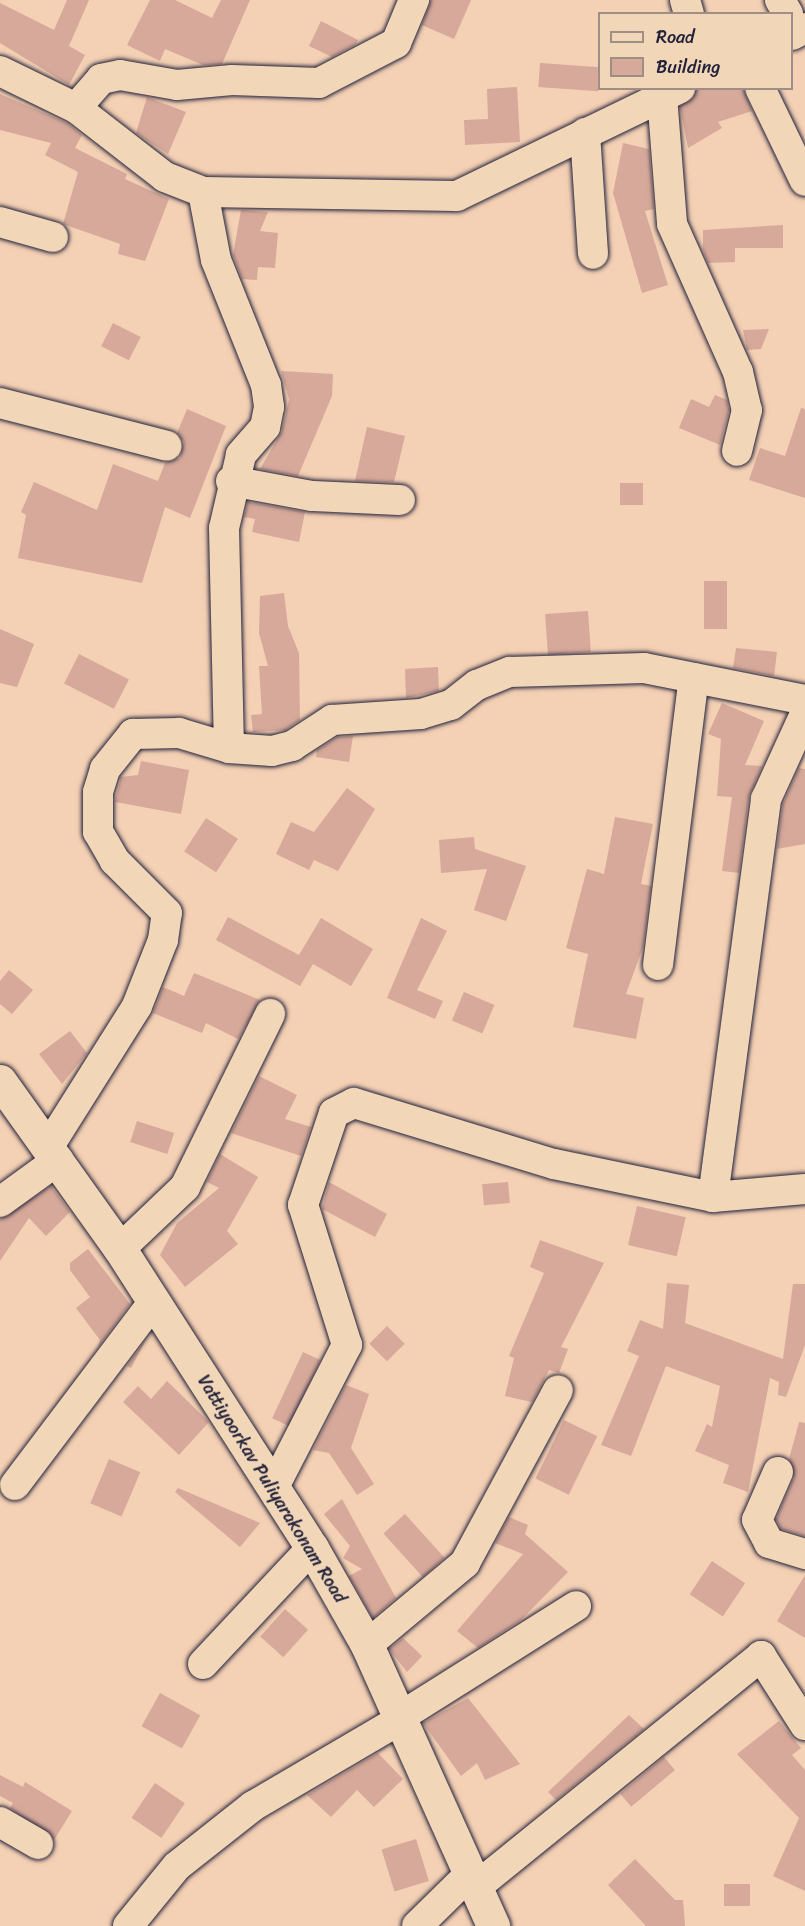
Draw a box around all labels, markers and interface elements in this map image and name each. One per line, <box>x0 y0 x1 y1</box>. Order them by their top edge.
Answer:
legend <box>598 12 793 90</box>
text: Road <box>656 21 695 53</box>
text: Building <box>656 51 720 83</box>
street label: Vattiyoorkav Puliyarakonam Road <box>193 1371 351 1607</box>

